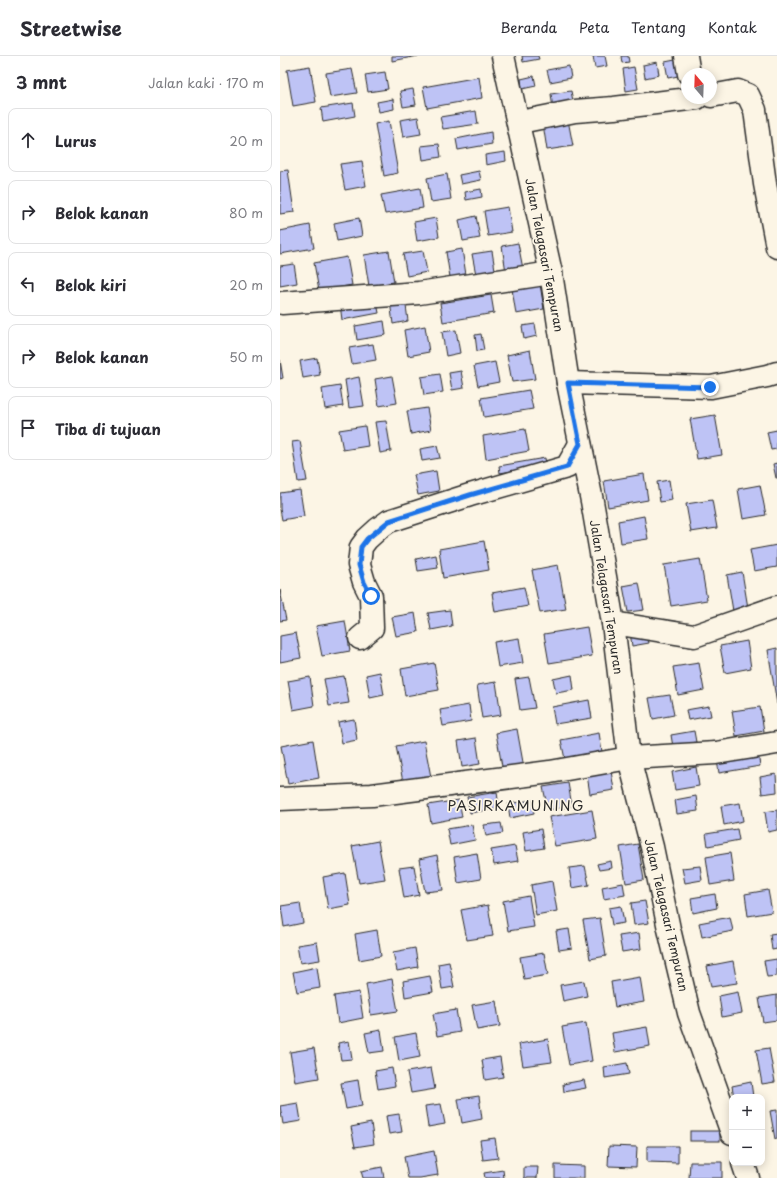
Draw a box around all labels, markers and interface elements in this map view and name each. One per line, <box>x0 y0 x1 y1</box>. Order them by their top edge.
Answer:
text: Streetwise <box>20 14 122 42</box>
text: Beranda <box>500 17 557 38</box>
text: Peta <box>579 17 609 38</box>
text: Tentang <box>631 17 686 38</box>
text: Kontak <box>708 17 757 38</box>
north arrow <box>681 68 717 104</box>
text: 3 mnt <box>16 69 67 95</box>
text: Jalan kaki · 170 m <box>148 73 264 92</box>
icon: ahead <box>17 129 39 151</box>
text: Lurus <box>55 129 96 152</box>
text: 20 m <box>229 131 263 150</box>
street label: Jalan Telagasari Tempuran <box>521 177 569 333</box>
icon: right <box>17 201 39 223</box>
text: Belok kanan <box>55 201 149 224</box>
text: 80 m <box>229 203 263 222</box>
icon: left <box>17 273 39 295</box>
text: Belok kiri <box>55 273 126 296</box>
text: 20 m <box>229 275 263 294</box>
icon: right <box>17 345 39 367</box>
text: Belok kanan <box>55 345 149 368</box>
text: 50 m <box>229 347 263 366</box>
route end <box>701 378 719 396</box>
icon: arrive <box>17 417 39 439</box>
text: Tiba di tujuan <box>55 417 161 440</box>
street label: Jalan Telagasari Tempuran <box>586 519 628 675</box>
route start <box>362 587 380 605</box>
district label: PASIRKAMUNING <box>448 795 585 816</box>
street label: Jalan Telagasari Tempuran <box>641 837 693 993</box>
map controls <box>729 1094 765 1166</box>
button: + <box>729 1094 765 1130</box>
button: − <box>729 1130 765 1166</box>

